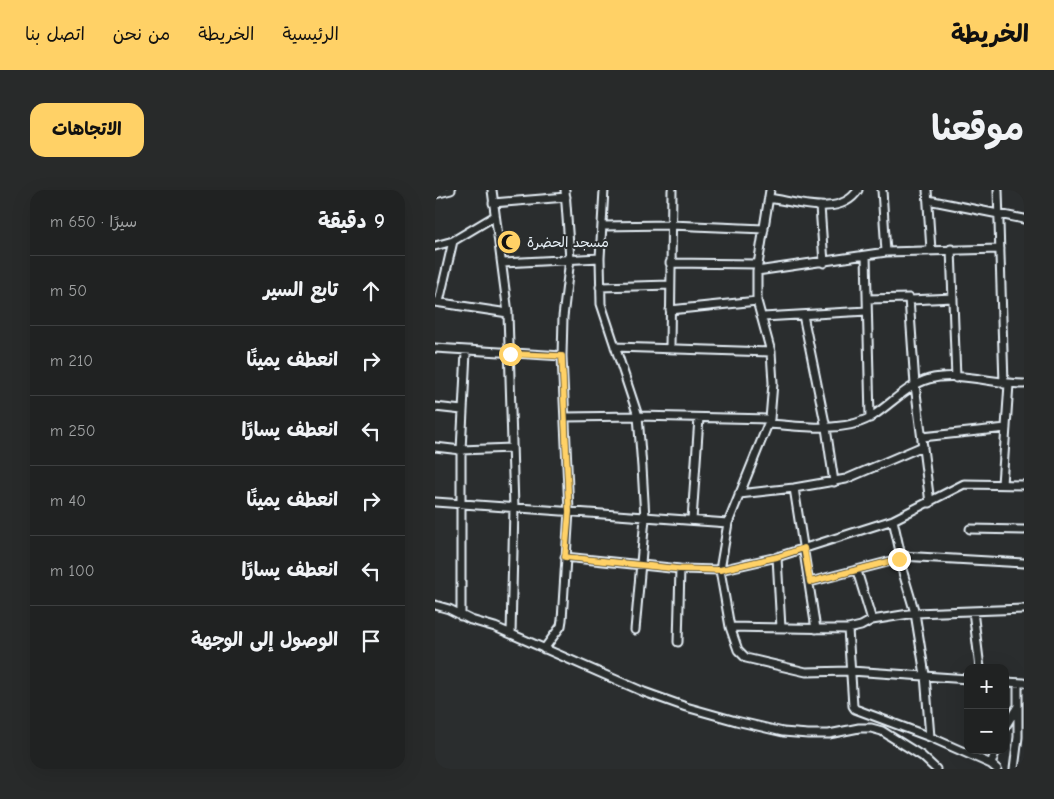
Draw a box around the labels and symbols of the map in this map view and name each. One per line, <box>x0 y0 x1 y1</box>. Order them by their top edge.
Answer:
mosque icon: مسجد الحضرة <box>496 229 522 255</box>
place label: مسجد الحضرة <box>527 234 609 251</box>
route start <box>499 343 522 366</box>
route end <box>888 548 911 571</box>

